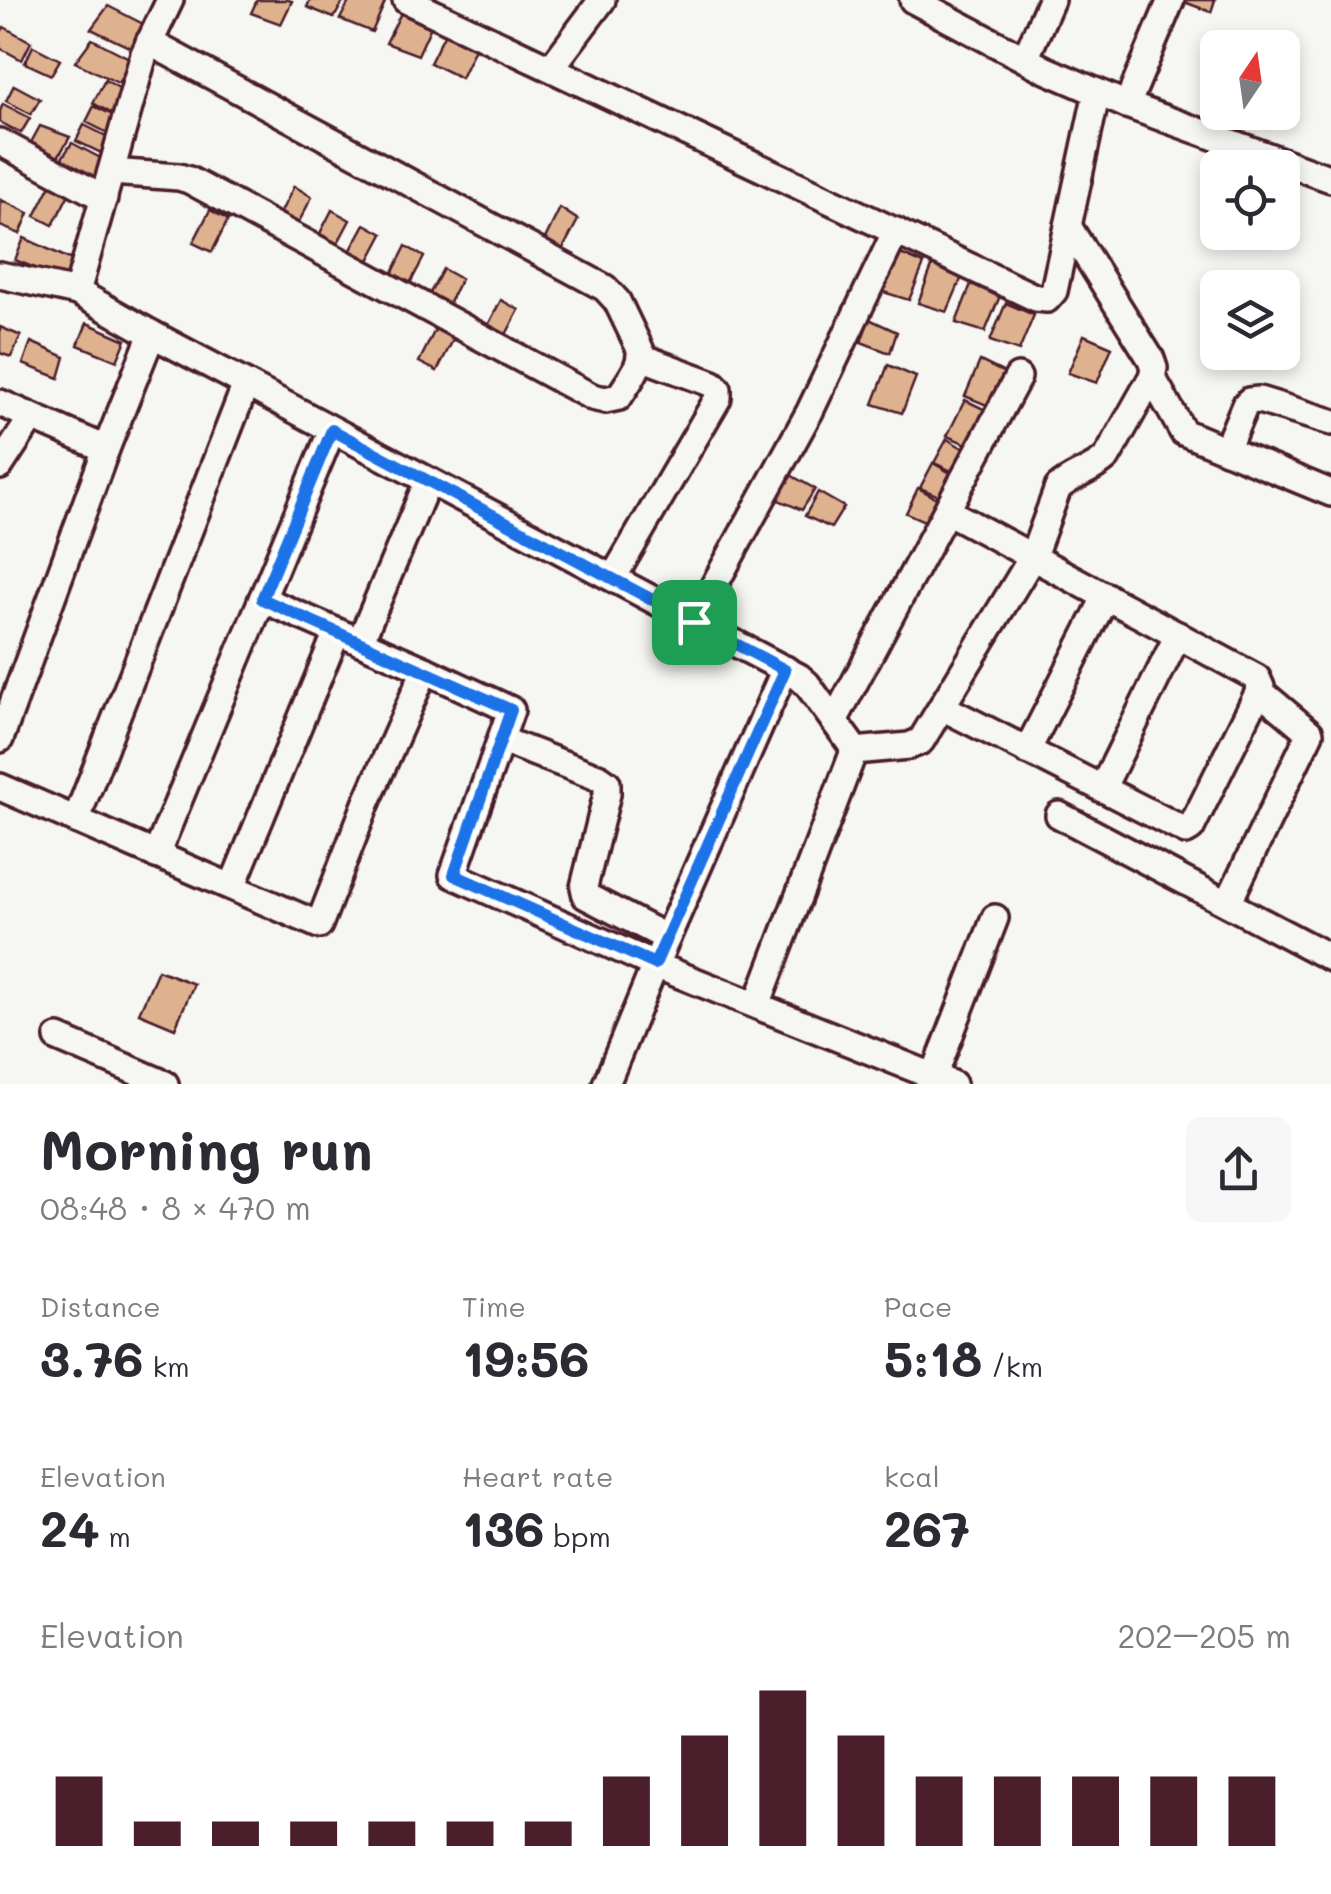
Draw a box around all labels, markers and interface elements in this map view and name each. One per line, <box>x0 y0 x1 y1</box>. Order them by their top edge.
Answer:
north arrow <box>1200 30 1300 130</box>
map controls <box>1200 30 1300 370</box>
button: locate <box>1200 150 1300 250</box>
button: layers <box>1200 270 1300 370</box>
pin <box>652 580 737 665</box>
icon: arrive <box>667 595 722 650</box>
text: Morning run <box>40 1112 373 1184</box>
button: share <box>1186 1117 1291 1222</box>
text: 08:48 · 8 × 470 m <box>40 1186 311 1228</box>
text: Distance <box>40 1288 161 1324</box>
text: Time <box>462 1288 526 1324</box>
text: Pace <box>884 1288 952 1324</box>
text: 3.76 <box>40 1324 144 1390</box>
text: 19:56 <box>462 1324 590 1390</box>
text: 5:18 <box>884 1324 982 1390</box>
text: km <box>144 1348 190 1384</box>
text: /km <box>982 1348 1043 1384</box>
text: Elevation <box>40 1458 166 1494</box>
text: Heart rate <box>462 1458 613 1494</box>
text: kcal <box>884 1458 940 1494</box>
text: 24 <box>40 1494 100 1560</box>
text: 136 <box>462 1494 544 1560</box>
text: 267 <box>884 1494 970 1560</box>
text: m <box>100 1518 131 1554</box>
text: bpm <box>544 1518 611 1554</box>
text: Elevation <box>40 1614 184 1656</box>
text: 202–205 m <box>1117 1614 1291 1656</box>

